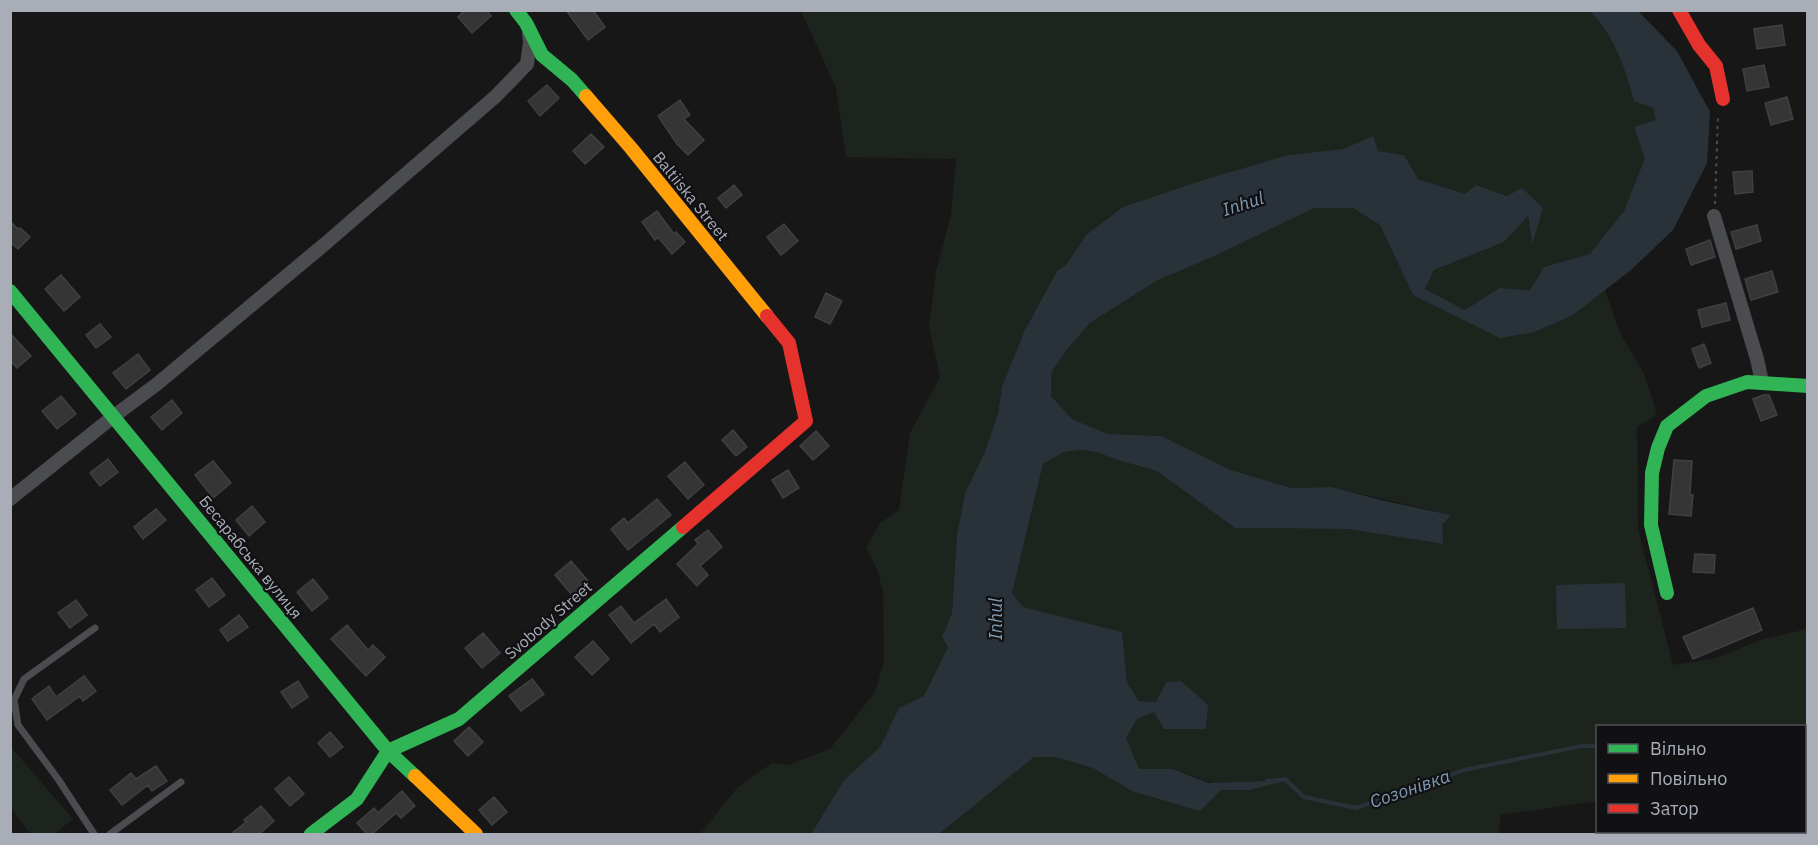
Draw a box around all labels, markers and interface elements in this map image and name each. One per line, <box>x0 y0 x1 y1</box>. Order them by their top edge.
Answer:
street label: Baltiiska Street <box>649 147 733 245</box>
water label: Inhul <box>1219 186 1267 221</box>
street label: Бесарабська вулиця <box>195 491 307 623</box>
street label: Svobody Street <box>500 577 596 663</box>
water label: Inhul <box>984 598 1007 640</box>
legend <box>1596 725 1806 833</box>
text: Вільно <box>1650 737 1706 760</box>
water label: Созонівка <box>1367 764 1453 813</box>
text: Повільно <box>1650 767 1727 790</box>
text: Затор <box>1650 797 1699 820</box>

